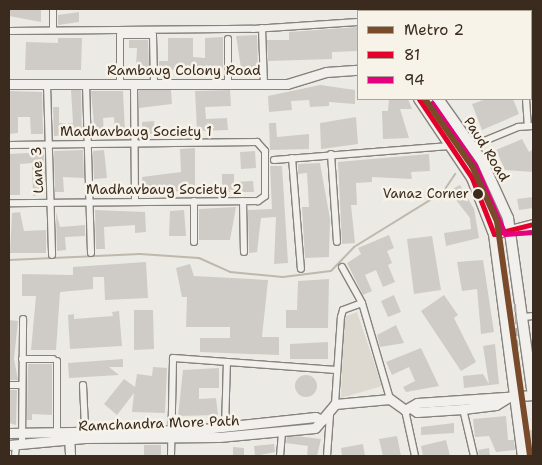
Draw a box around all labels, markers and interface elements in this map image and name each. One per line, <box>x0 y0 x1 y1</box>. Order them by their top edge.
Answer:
legend <box>357 10 532 100</box>
text: Metro 2 <box>404 20 464 40</box>
text: 81 <box>404 45 420 65</box>
street label: Rambaug Colony Road <box>107 62 261 78</box>
text: 94 <box>404 70 424 90</box>
street label: Paud Road <box>461 114 513 184</box>
street label: Madhavbaug Society 1 <box>60 123 212 139</box>
street label: Lane 3 <box>27 146 47 194</box>
street label: Madhavbaug Society 2 <box>86 181 242 197</box>
place label: Vanaz Corner <box>383 186 469 202</box>
marker: Vanaz Corner <box>473 189 483 199</box>
street label: Ramchandra More Path <box>78 412 240 434</box>

